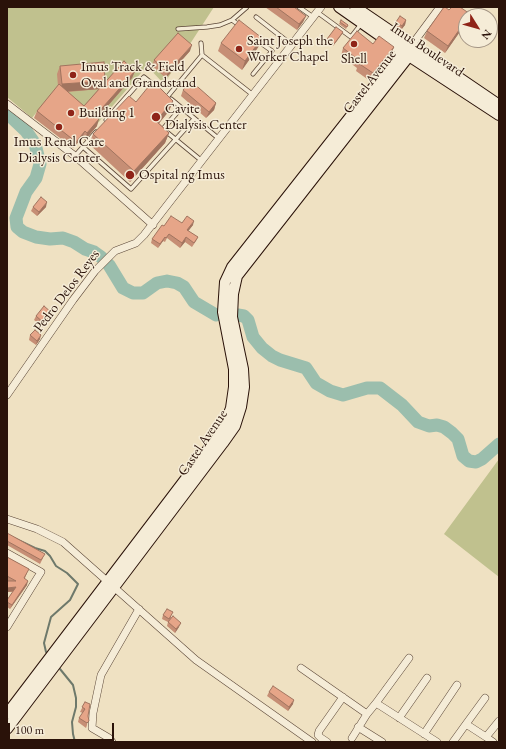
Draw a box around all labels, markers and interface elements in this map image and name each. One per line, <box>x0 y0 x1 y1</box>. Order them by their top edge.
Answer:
north arrow <box>458 8 498 48</box>
street label: Imus Boulevard <box>387 19 467 81</box>
text: N <box>479 27 495 42</box>
place label: Saint Joseph the Worker Chapel <box>247 33 333 66</box>
marker: Shell <box>349 39 359 49</box>
marker: Saint Joseph the Worker Chapel <box>234 44 244 54</box>
street label: Castel Avenue <box>340 47 400 117</box>
place label: Shell <box>341 51 367 67</box>
place label: Imus Track & Field Oval and Grandstand <box>81 59 196 92</box>
marker: Imus Track & Field Oval and Grandstand <box>68 70 78 80</box>
place label: Cavite Dialysis Center <box>165 101 247 134</box>
place label: Building 1 <box>79 105 135 121</box>
marker: Building 1 <box>66 108 76 118</box>
marker: Cavite Dialysis Center <box>150 111 162 123</box>
marker: Imus Renal Care Dialysis Center <box>54 122 64 132</box>
place label: Imus Renal Care Dialysis Center <box>14 134 104 166</box>
place label: Ospital ng Imus <box>139 167 225 183</box>
marker: Ospital ng Imus <box>124 169 136 181</box>
street label: Pedro Delos Reyes <box>31 247 103 335</box>
street label: Castel Avenue <box>175 407 231 479</box>
scale bar <box>10 715 116 741</box>
text: 100 m <box>15 722 44 738</box>

